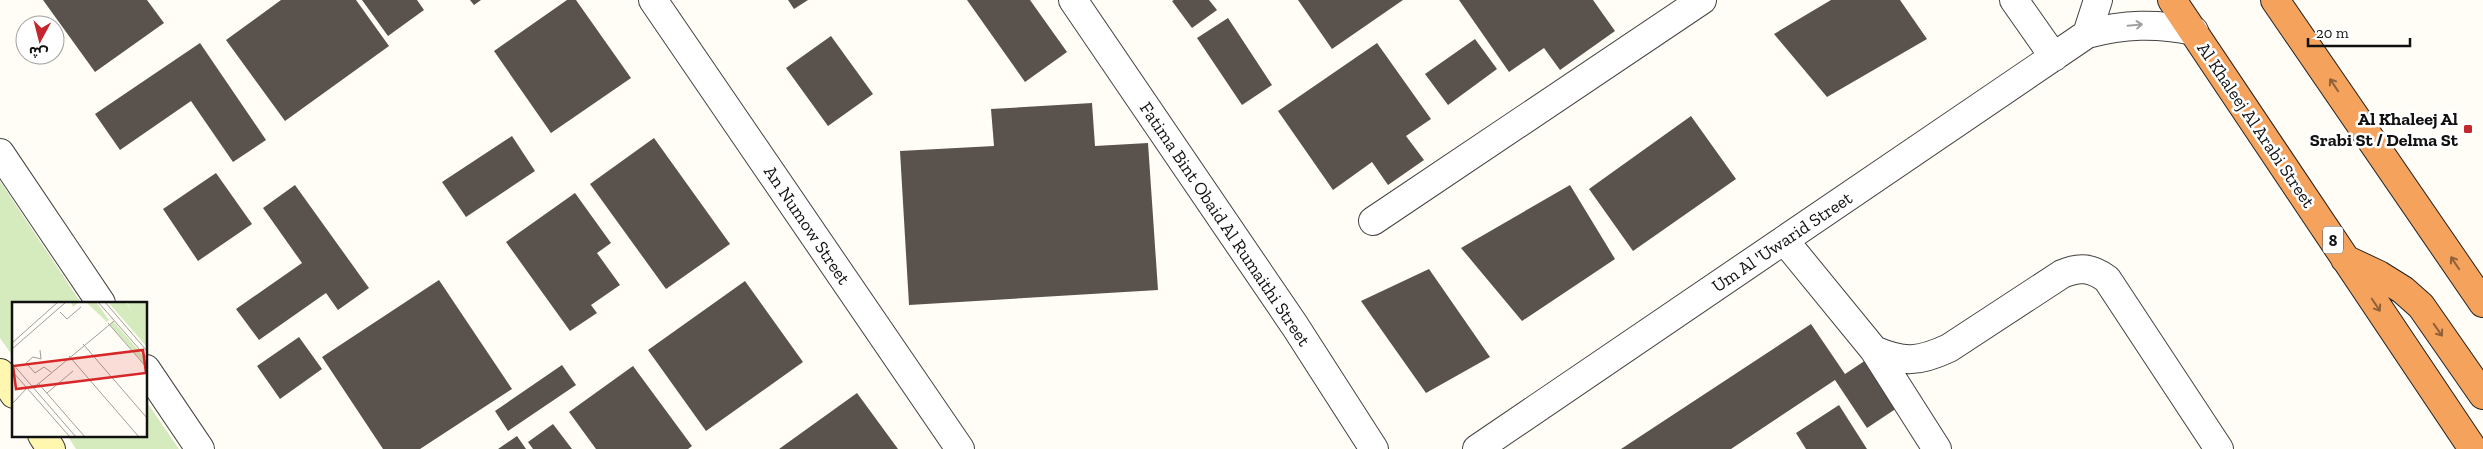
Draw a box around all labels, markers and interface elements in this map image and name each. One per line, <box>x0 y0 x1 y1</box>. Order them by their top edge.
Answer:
north arrow <box>15 15 65 65</box>
scale bar <box>2308 15 2410 47</box>
one-way arrow <box>2126 20 2142 30</box>
text: 20 m <box>2316 24 2349 42</box>
street label: Al Khaleej Al Arabi Street <box>2192 38 2320 212</box>
text: ش <box>28 43 49 62</box>
one-way arrow <box>2329 79 2339 93</box>
street label: Fatima Bint Obaid Al Rumaithi Street <box>1135 98 1315 350</box>
place label: Al Khaleej Al Srabi St / Delma St <box>2310 108 2459 151</box>
marker: Al Khaleej Al Srabi St / Delma St <box>2462 123 2474 135</box>
street label: An Numow Street <box>759 161 855 289</box>
street label: Um Al 'Uwarid Street <box>1708 187 1857 297</box>
road number: 8 <box>2323 226 2343 254</box>
one-way arrow <box>2450 256 2460 270</box>
one-way arrow <box>2371 298 2381 312</box>
inset map <box>12 302 148 436</box>
one-way arrow <box>2433 323 2443 337</box>

